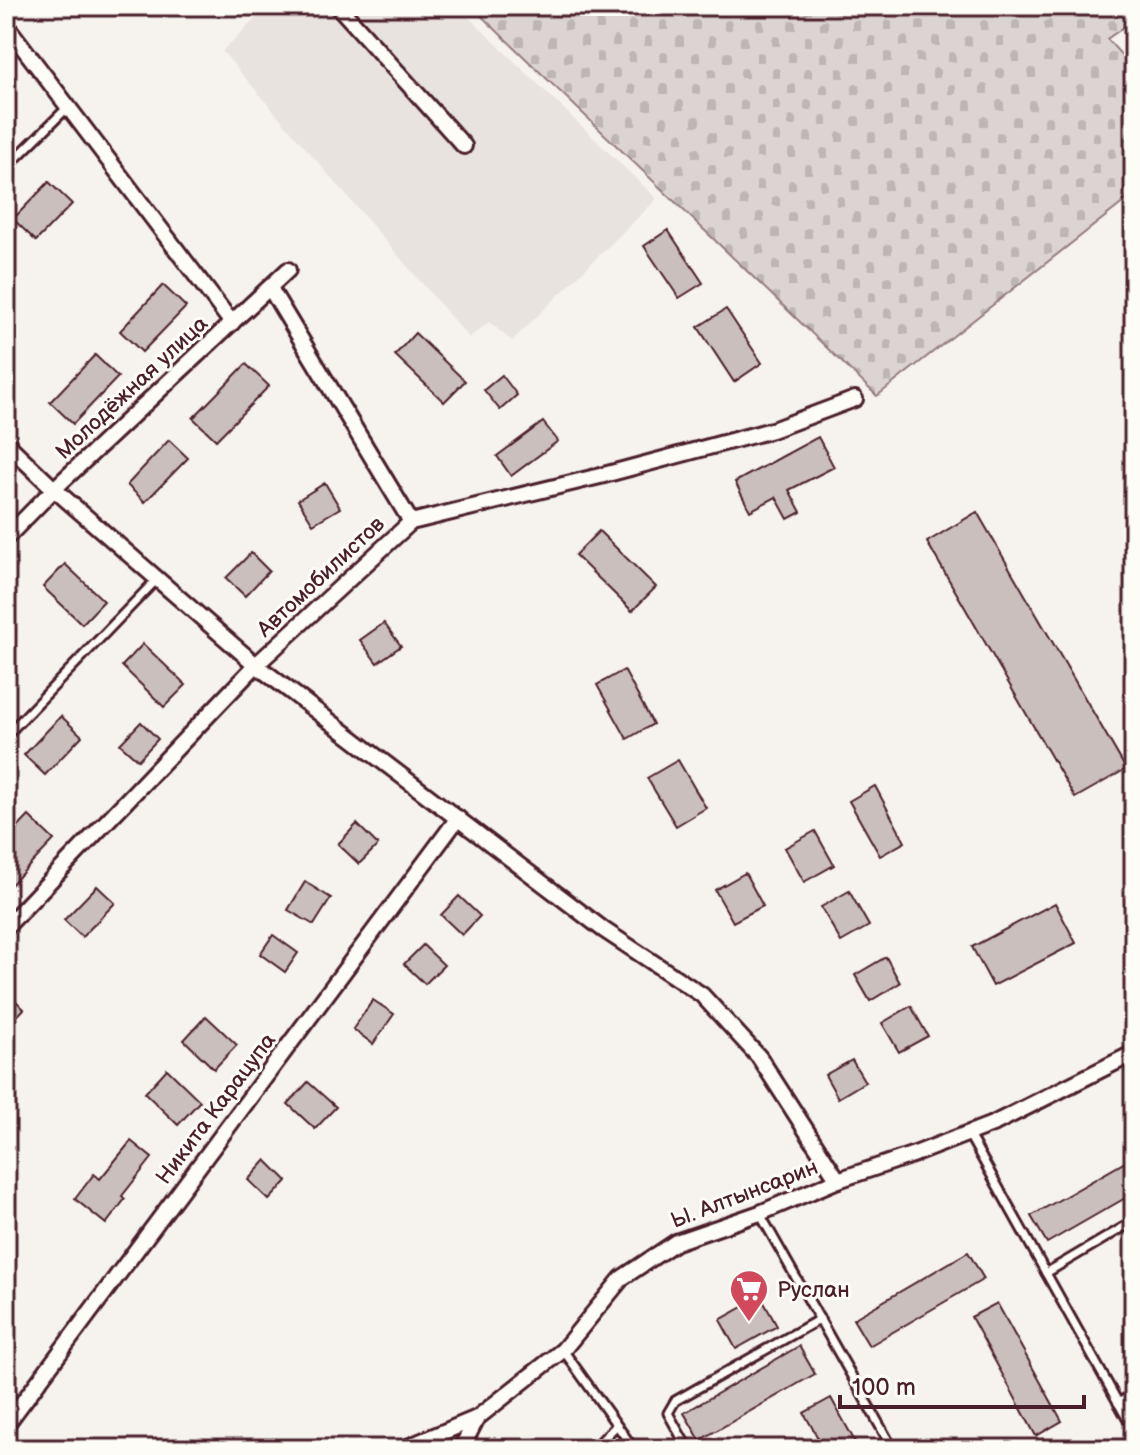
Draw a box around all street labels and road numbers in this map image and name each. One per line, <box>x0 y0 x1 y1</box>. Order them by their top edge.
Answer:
street label: Молодёжная улица <box>50 311 214 466</box>
street label: Автомобилистов <box>251 511 391 644</box>
street label: Никита Карацупа <box>150 1028 282 1190</box>
street label: Ы. Алтынсарин <box>667 1154 822 1235</box>

